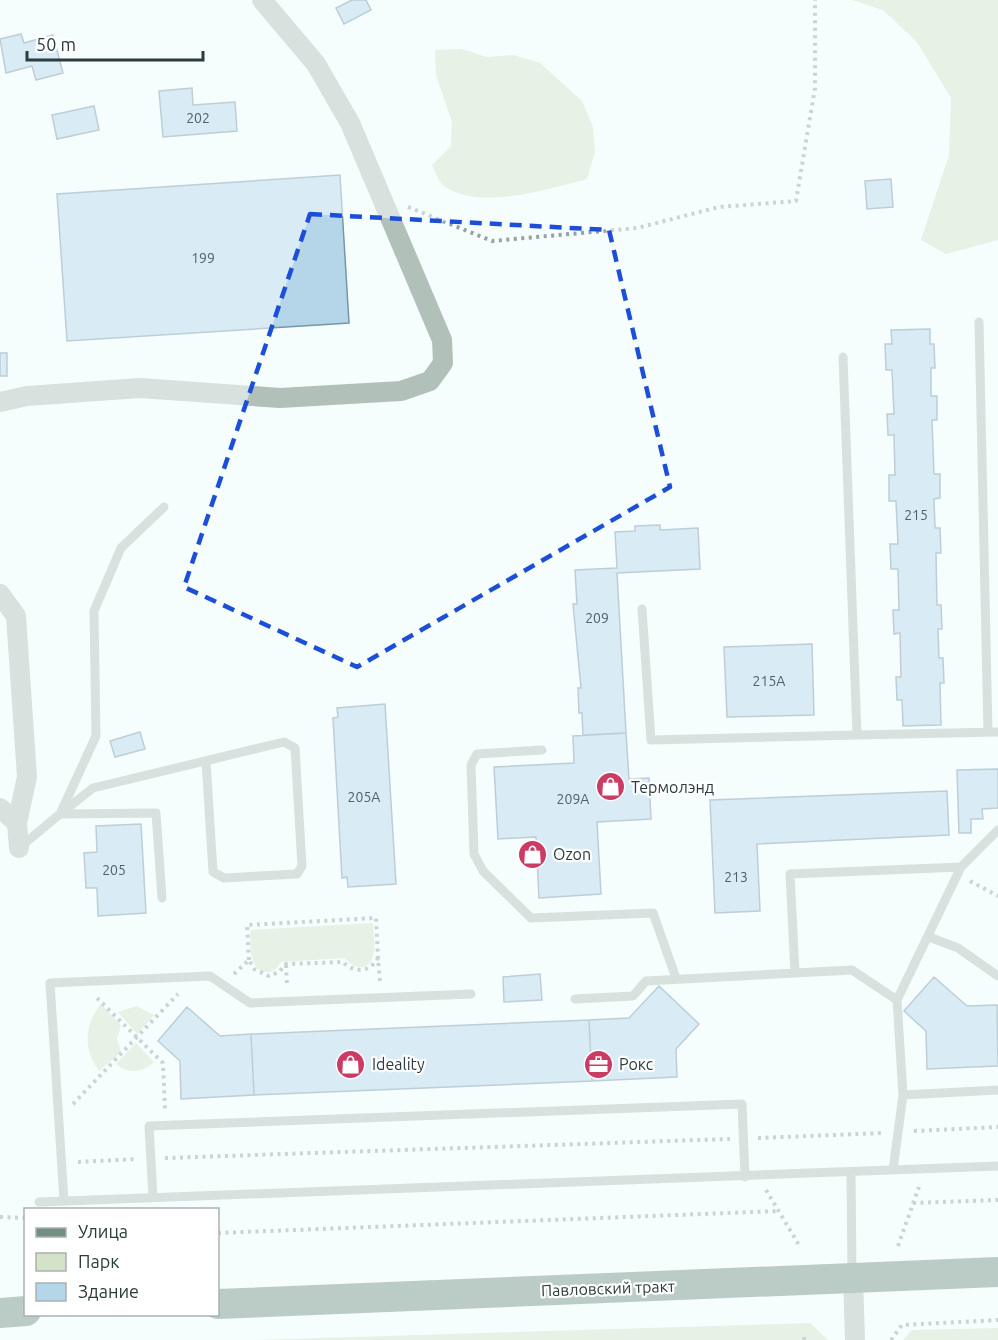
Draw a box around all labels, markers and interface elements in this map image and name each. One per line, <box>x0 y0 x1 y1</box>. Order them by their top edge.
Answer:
scale bar <box>27 24 202 62</box>
text: 50 m <box>36 34 76 54</box>
house number: 202 <box>186 110 210 126</box>
house number: 199 <box>191 250 215 266</box>
house number: 215 <box>904 507 928 523</box>
house number: 209 <box>585 610 609 626</box>
house number: 215А <box>753 673 785 689</box>
shop icon: Термолэнд <box>594 771 626 803</box>
place label: Термолэнд <box>631 778 714 796</box>
house number: 205А <box>348 789 380 805</box>
house number: 209А <box>557 791 589 807</box>
shop icon: Ozon <box>516 838 548 870</box>
place label: Ozon <box>553 845 591 863</box>
house number: 205 <box>102 862 126 878</box>
house number: 213 <box>724 869 748 885</box>
shop icon: Ideality <box>335 1048 367 1080</box>
office icon: Рокс <box>582 1048 614 1080</box>
place label: Ideality <box>372 1055 425 1073</box>
place label: Рокс <box>619 1055 654 1073</box>
legend <box>24 1208 219 1316</box>
text: Улица <box>78 1221 128 1241</box>
text: Парк <box>78 1251 119 1271</box>
street label: Павловский тракт <box>541 1277 675 1299</box>
text: Здание <box>78 1281 139 1301</box>

